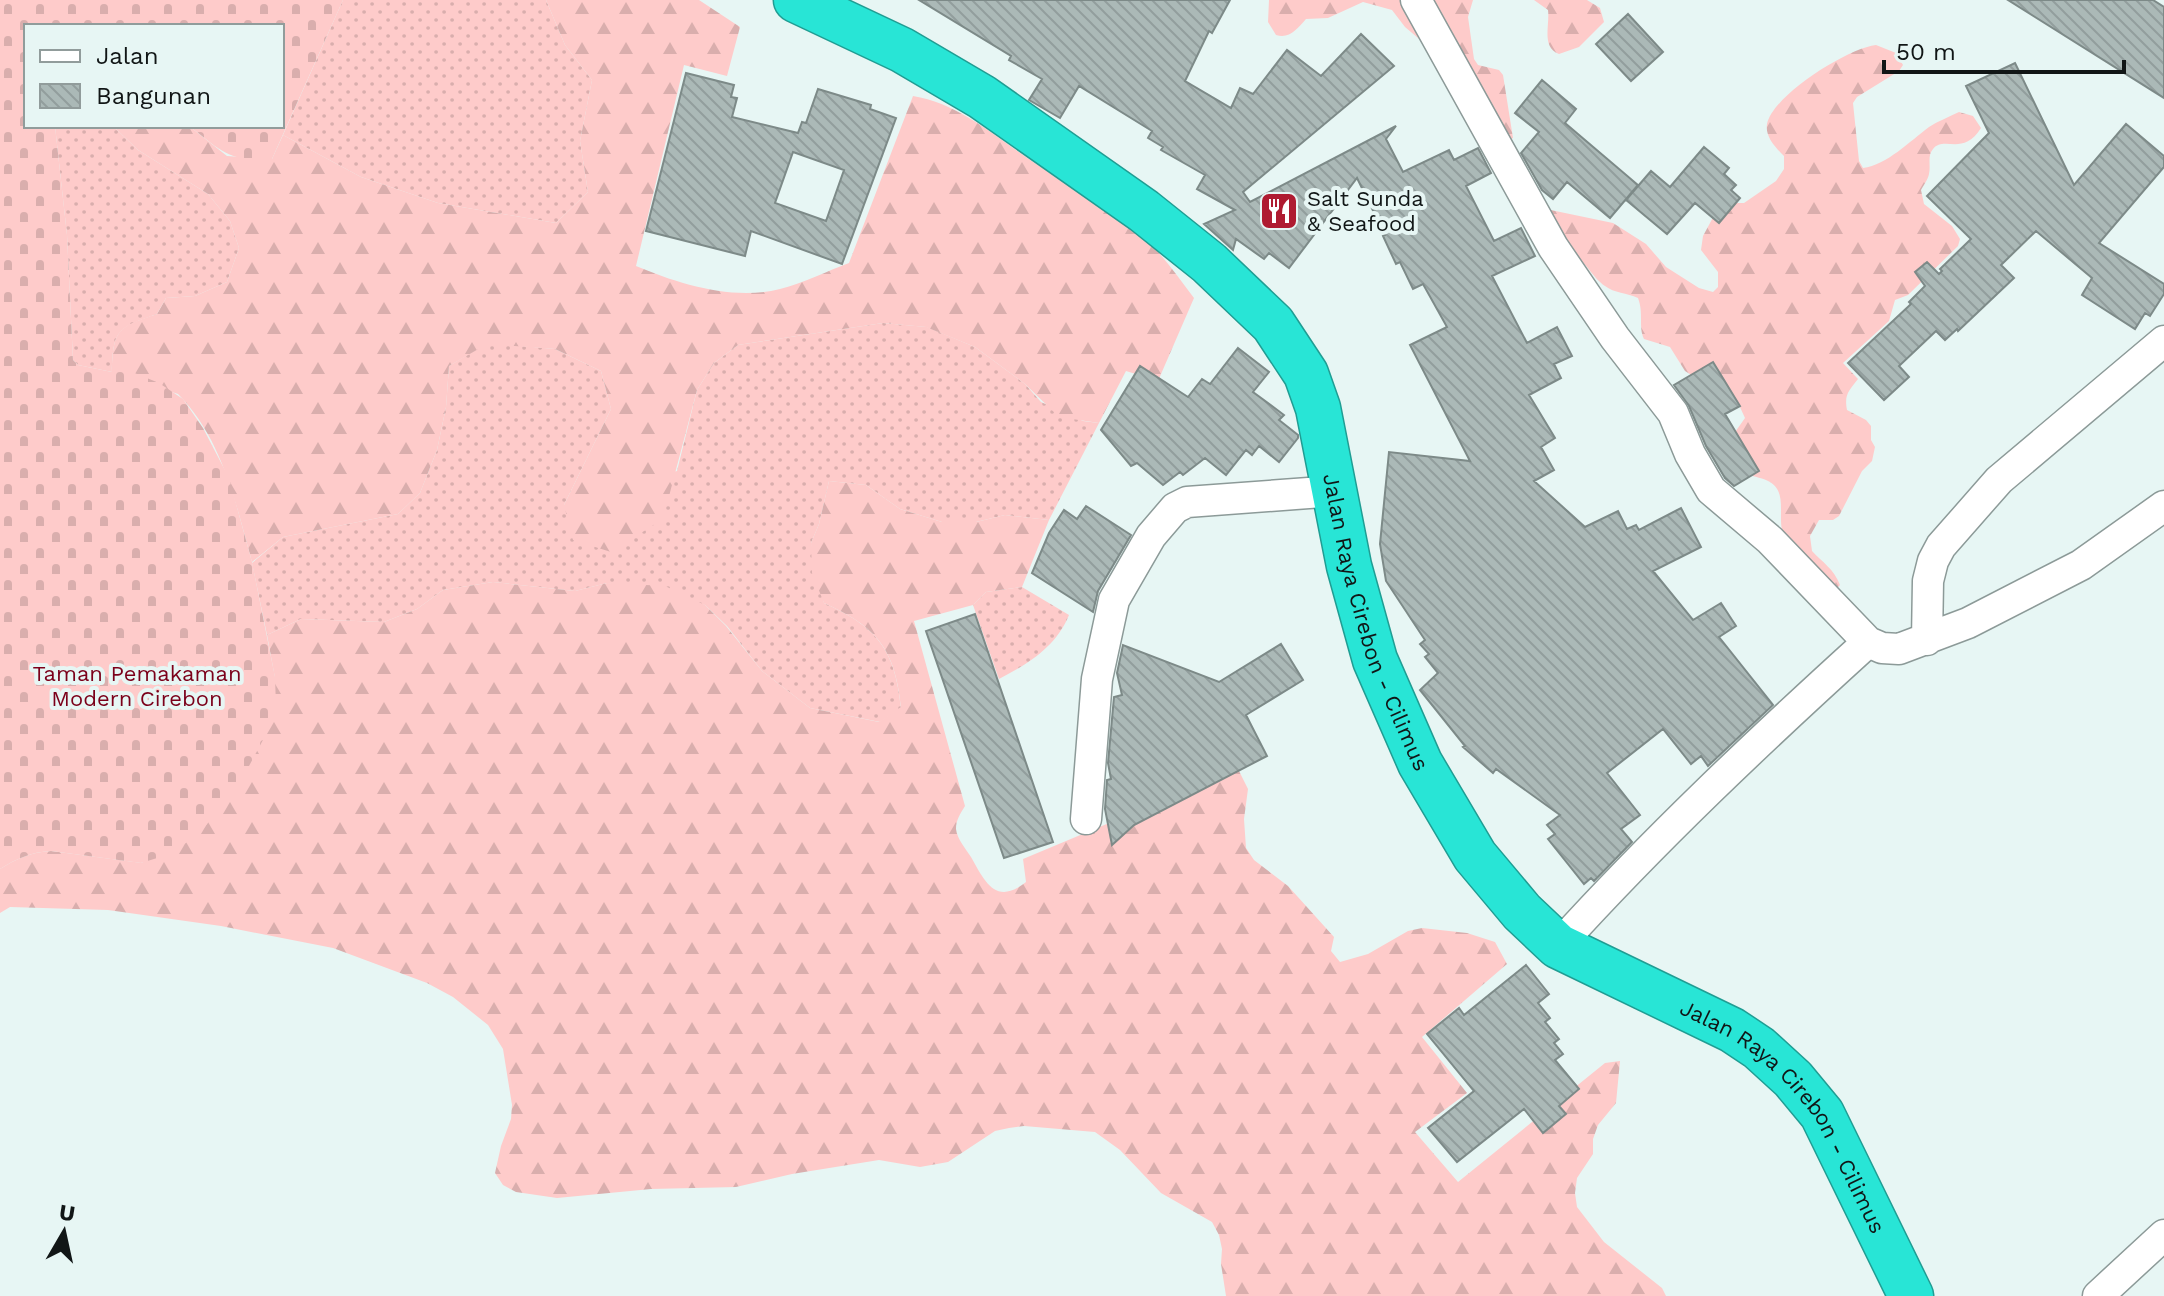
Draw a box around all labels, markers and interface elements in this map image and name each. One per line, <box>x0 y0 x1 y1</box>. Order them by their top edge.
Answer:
legend <box>24 24 284 128</box>
scale bar <box>1884 24 2124 74</box>
text: 50 m <box>1896 38 1956 66</box>
text: Jalan <box>96 42 159 70</box>
text: Bangunan <box>96 82 211 110</box>
place label: Salt Sunda & Seafood <box>1307 186 1424 236</box>
restaurant icon: Salt Sunda & Seafood <box>1258 190 1300 232</box>
street label: Jalan Raya Cirebon - Cilimus <box>1319 471 1434 775</box>
park label: Taman Pemakaman Modern Cirebon <box>32 661 242 711</box>
street label: Jalan Raya Cirebon - Cilimus <box>1676 994 1891 1237</box>
north arrow <box>24 1192 104 1272</box>
text: U <box>57 1199 77 1226</box>

